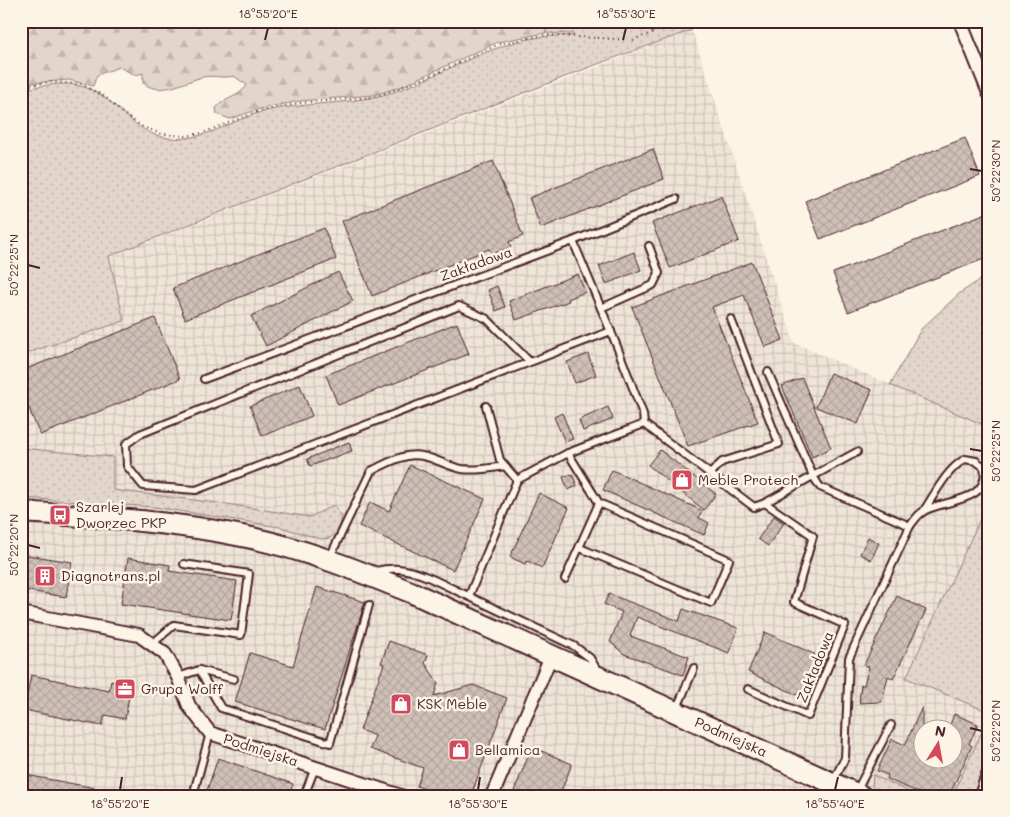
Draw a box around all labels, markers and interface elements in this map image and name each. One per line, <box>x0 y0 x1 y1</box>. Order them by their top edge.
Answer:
text: 18°55'20"E <box>238 5 298 21</box>
text: 18°55'30"E <box>596 5 656 21</box>
text: 50°22'30"N <box>987 140 1003 202</box>
text: 50°22'25"N <box>5 234 21 296</box>
street label: Zakładowa <box>437 242 515 285</box>
text: 50°22'25"N <box>987 420 1003 482</box>
shop icon: Meble Protech <box>670 468 694 492</box>
place label: Meble Protech <box>698 470 798 489</box>
place label: Szarlej Dworzec PKP <box>76 497 167 532</box>
bus stop icon: Szarlej Dworzec PKP <box>48 503 72 527</box>
text: 50°22'20"N <box>5 514 21 576</box>
building icon: Diagnotrans.pl <box>33 564 57 588</box>
place label: Diagnotrans.pl <box>61 566 161 585</box>
street label: Zakładowa <box>792 628 837 705</box>
office icon: Grupa Wolff <box>113 677 137 701</box>
place label: Grupa Wolff <box>141 679 223 698</box>
shop icon: KSK Meble <box>389 692 413 716</box>
place label: KSK Meble <box>417 694 487 713</box>
text: 50°22'20"N <box>987 700 1003 762</box>
street label: Podmiejska <box>692 712 770 761</box>
north arrow <box>912 720 962 770</box>
text: N <box>934 720 948 741</box>
street label: Podmiejska <box>221 729 301 771</box>
shop icon: Bellamica <box>447 738 471 762</box>
place label: Bellamica <box>475 740 541 759</box>
text: 18°55'20"E <box>90 795 150 811</box>
text: 18°55'30"E <box>448 795 508 811</box>
text: 18°55'40"E <box>805 795 865 811</box>

